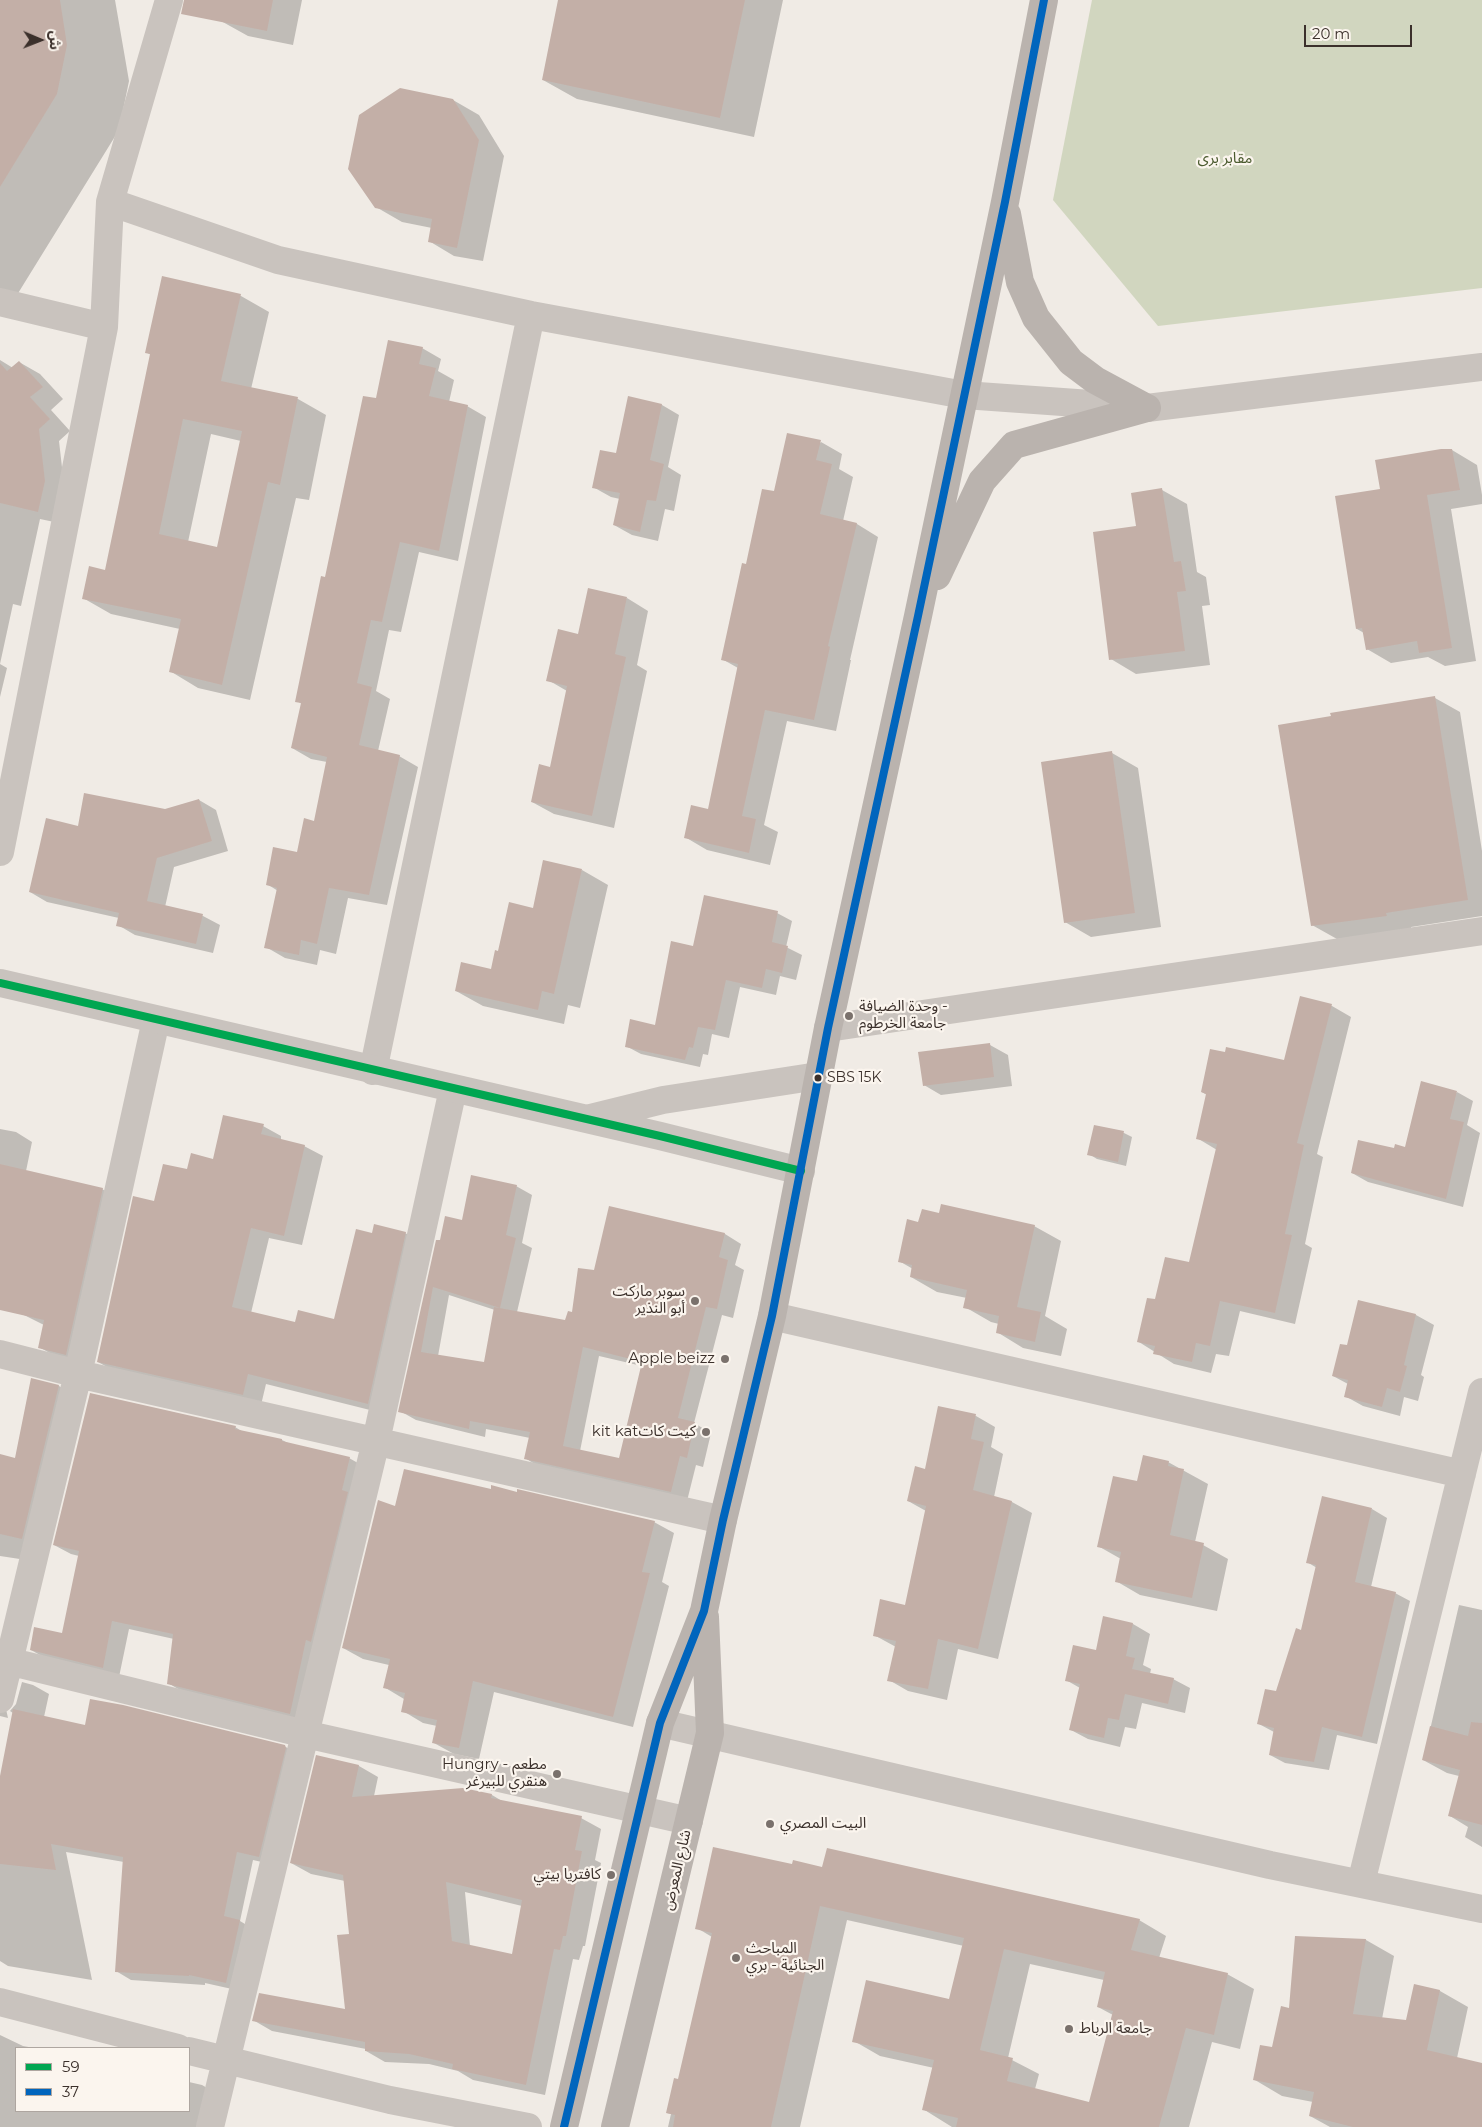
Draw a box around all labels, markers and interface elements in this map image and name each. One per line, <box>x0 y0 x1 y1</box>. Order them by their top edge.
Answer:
north arrow <box>15 15 65 65</box>
scale bar <box>1307 15 1414 47</box>
text: 20 m <box>1312 24 1350 43</box>
text: ش <box>46 31 64 50</box>
park label: مقابر برى <box>1198 150 1252 168</box>
place label: وحدة الضيافة - جامعة الخرطوم <box>859 998 948 1033</box>
marker: وحدة الضيافة - جامعة الخرطوم <box>843 1010 855 1022</box>
place label: SBS 15K <box>827 1070 881 1086</box>
marker: SBS 15K <box>813 1073 823 1083</box>
place label: سوبر ماركت أبو النذير <box>613 1283 685 1318</box>
marker: سوبر ماركت أبو النذير <box>689 1295 701 1307</box>
place label: Apple beizz <box>628 1350 715 1368</box>
marker: Apple beizz <box>719 1353 731 1365</box>
place label: kit katكيت كات <box>592 1423 696 1441</box>
marker: kit katكيت كات <box>700 1426 712 1438</box>
place label: Hungry - مطعم هنقري للبيرغر <box>442 1756 547 1791</box>
marker: Hungry - مطعم هنقري للبيرغر <box>551 1768 563 1780</box>
place label: البيت المصري <box>780 1815 866 1833</box>
marker: البيت المصري <box>764 1818 776 1830</box>
street label: شارع المعرض <box>659 1828 695 1912</box>
place label: كافتريا بيتي <box>534 1866 601 1884</box>
marker: كافتريا بيتي <box>605 1869 617 1881</box>
place label: المباحث الجنائية - بري <box>746 1940 824 1975</box>
marker: المباحث الجنائية - بري <box>730 1952 742 1964</box>
place label: جامعة الرباط <box>1079 2020 1152 2038</box>
marker: جامعة الرباط <box>1063 2023 1075 2035</box>
legend <box>15 2047 190 2112</box>
text: 59 <box>62 2057 80 2076</box>
text: 37 <box>62 2082 79 2101</box>

